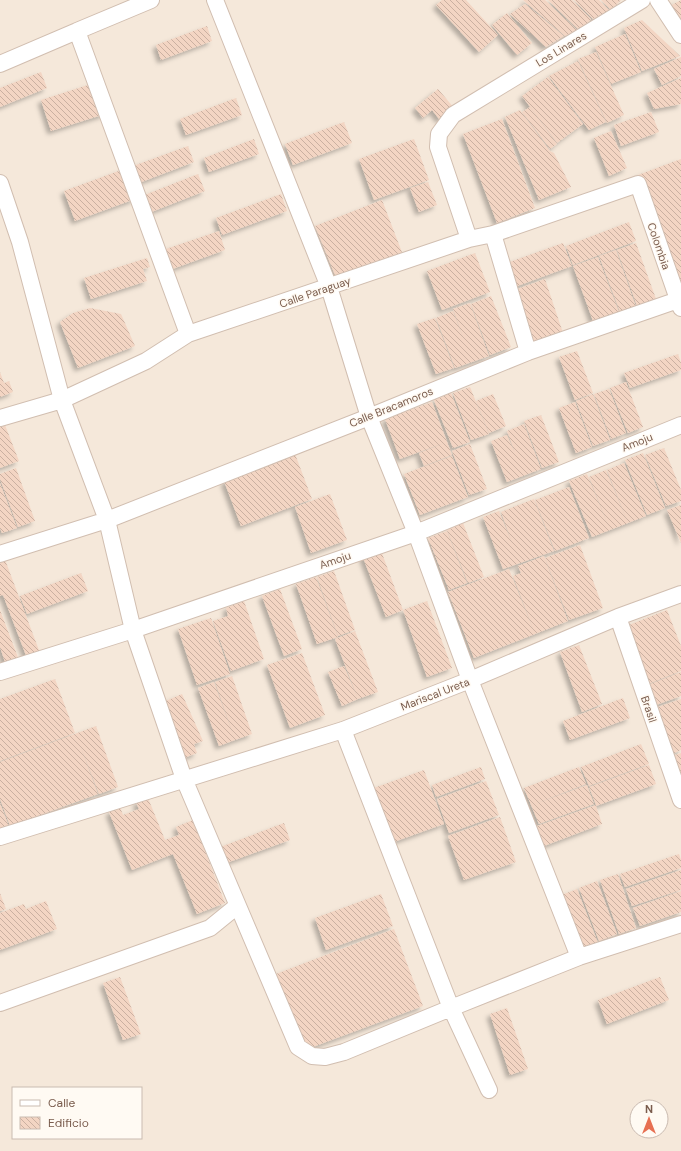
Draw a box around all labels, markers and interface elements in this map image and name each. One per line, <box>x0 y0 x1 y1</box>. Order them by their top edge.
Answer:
street label: Los Linares <box>533 28 589 70</box>
street label: Colombia <box>644 221 674 271</box>
street label: Calle Paraguay <box>278 273 352 311</box>
street label: Calle Bracamoros <box>347 384 435 430</box>
street label: Amoju <box>619 429 655 455</box>
street label: Amoju <box>317 548 353 572</box>
street label: Mariscal Ureta <box>399 674 471 714</box>
street label: Brasil <box>638 694 660 724</box>
legend <box>12 1087 142 1139</box>
text: Calle <box>48 1095 75 1111</box>
north arrow <box>629 1099 669 1139</box>
text: N <box>645 1102 653 1116</box>
text: Edificio <box>48 1115 89 1131</box>

